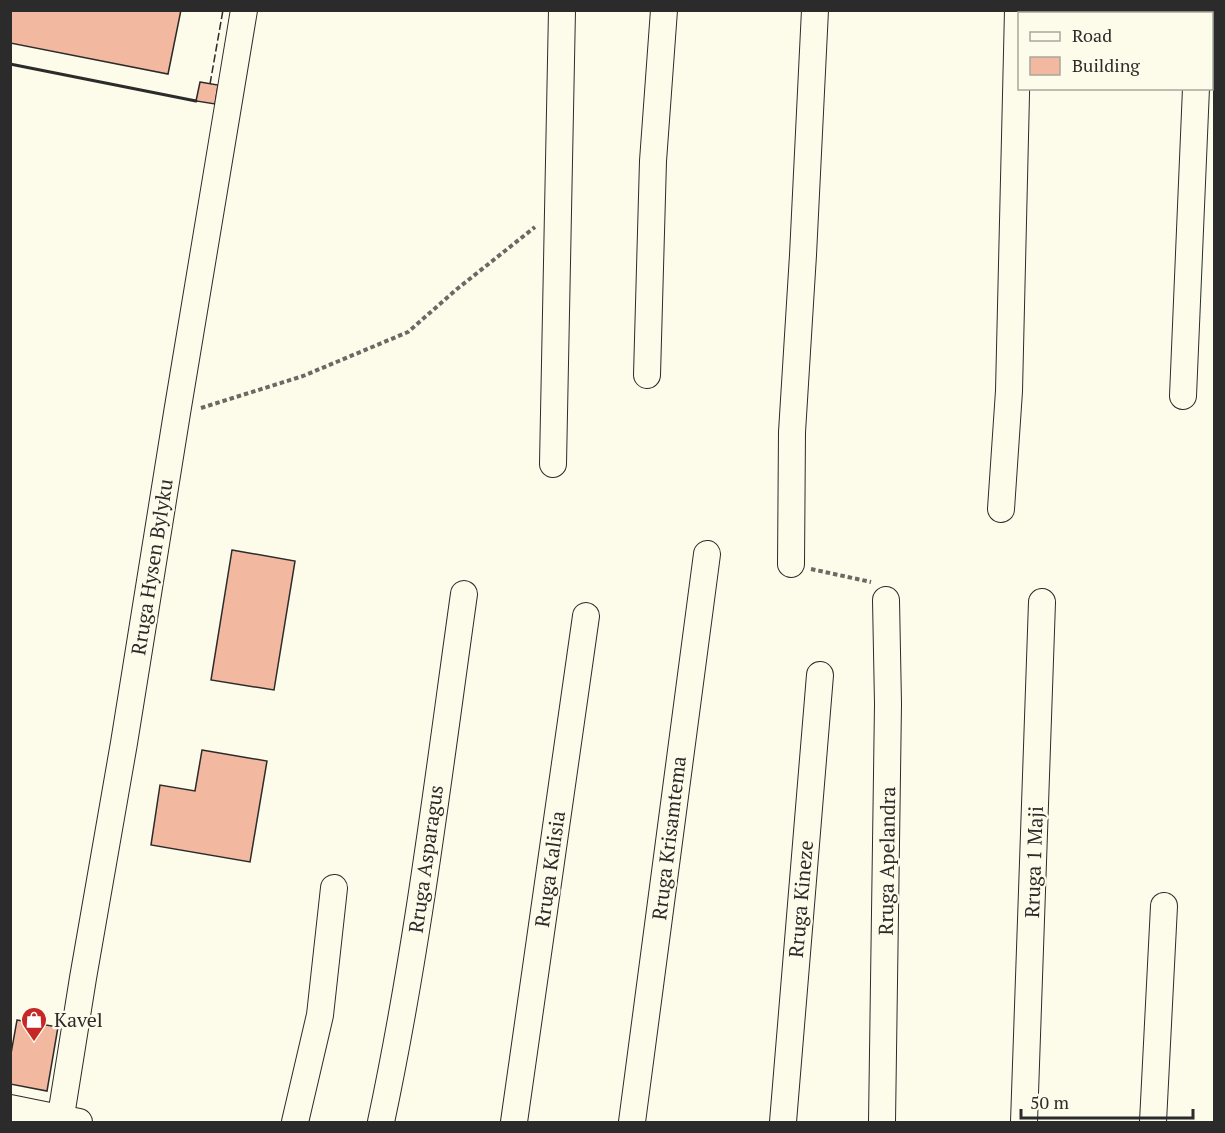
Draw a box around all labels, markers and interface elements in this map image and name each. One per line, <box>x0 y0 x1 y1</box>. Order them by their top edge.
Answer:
legend <box>1018 12 1213 90</box>
text: Road <box>1072 23 1112 47</box>
text: Building <box>1072 53 1140 77</box>
street label: Rruga Hysen Bylyku <box>124 477 179 657</box>
street label: Rruga Krisamtema <box>645 754 692 921</box>
street label: Rruga Asparagus <box>402 783 449 935</box>
street label: Rruga Apelandra <box>872 786 901 936</box>
street label: Rruga 1 Maji <box>1018 805 1049 918</box>
street label: Rruga Kalisia <box>528 809 571 929</box>
street label: Rruga Kineze <box>782 839 819 959</box>
shop icon: Kavel <box>19 1005 49 1043</box>
place label: Kavel <box>54 1006 103 1033</box>
scale bar <box>1021 1082 1194 1120</box>
text: 50 m <box>1030 1090 1070 1114</box>

